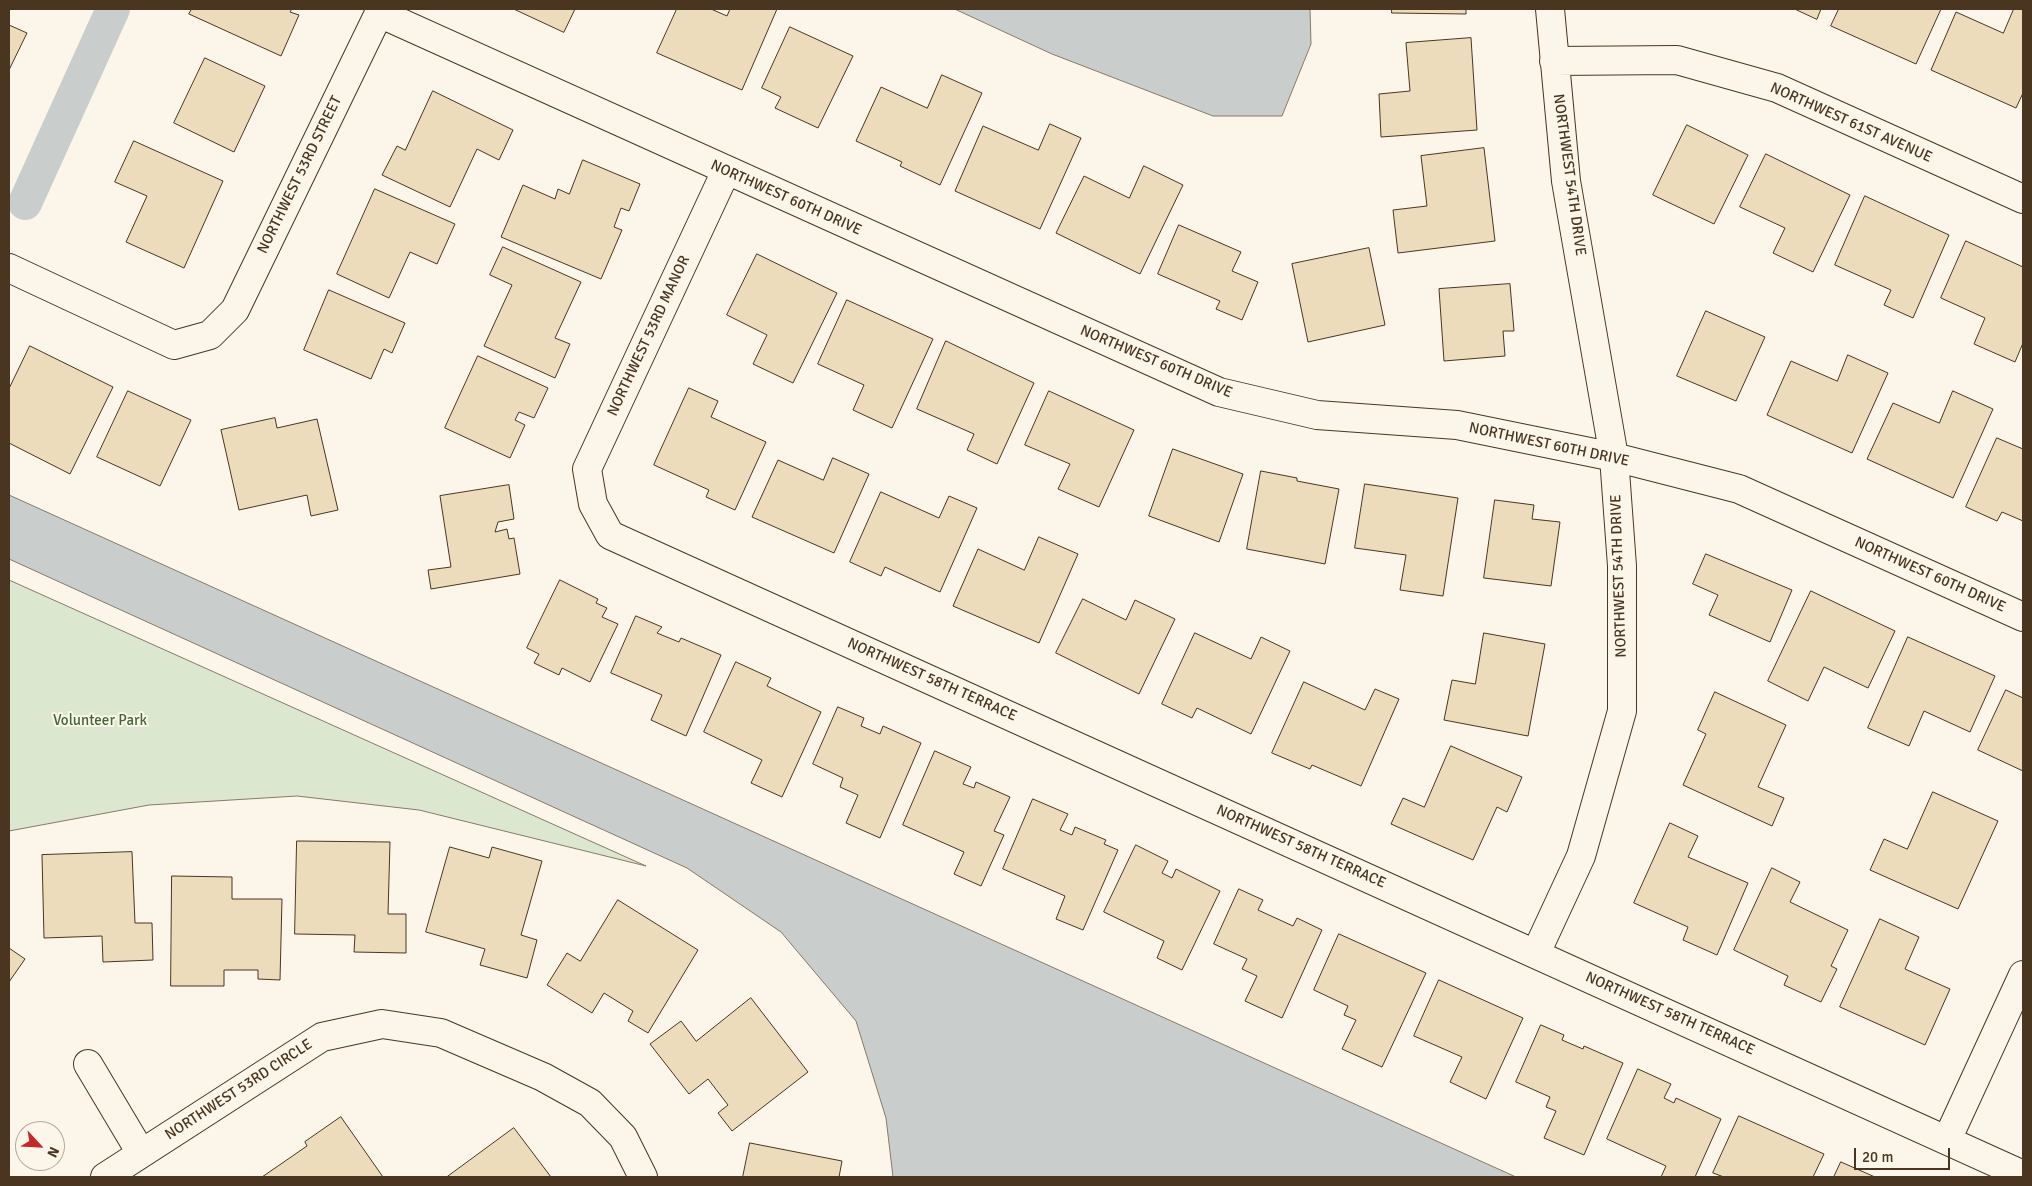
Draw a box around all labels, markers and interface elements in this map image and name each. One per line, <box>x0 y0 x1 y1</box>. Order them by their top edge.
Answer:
street label: NORTHWEST 61ST AVENUE <box>1767 79 1935 167</box>
street label: NORTHWEST 53RD STREET <box>254 93 346 257</box>
street label: NORTHWEST 54TH DRIVE <box>1549 93 1589 257</box>
street label: NORTHWEST 60TH DRIVE <box>708 157 864 239</box>
street label: NORTHWEST 53RD MANOR <box>604 253 694 419</box>
street label: NORTHWEST 60TH DRIVE <box>1077 322 1235 402</box>
street label: NORTHWEST 60TH DRIVE <box>1467 419 1631 471</box>
street label: NORTHWEST 54TH DRIVE <box>1607 494 1631 658</box>
street label: NORTHWEST 60TH DRIVE <box>1852 534 2008 616</box>
street label: NORTHWEST 58TH TERRACE <box>844 634 1020 726</box>
park label: Volunteer Park <box>53 712 147 730</box>
street label: NORTHWEST 58TH TERRACE <box>1213 801 1389 893</box>
street label: NORTHWEST 58TH TERRACE <box>1582 968 1758 1060</box>
street label: NORTHWEST 53RD CIRCLE <box>162 1036 316 1144</box>
north arrow <box>15 1121 65 1171</box>
scale bar <box>1857 1138 1953 1170</box>
text: N <box>43 1144 63 1160</box>
text: 20 m <box>1862 1148 1893 1166</box>

